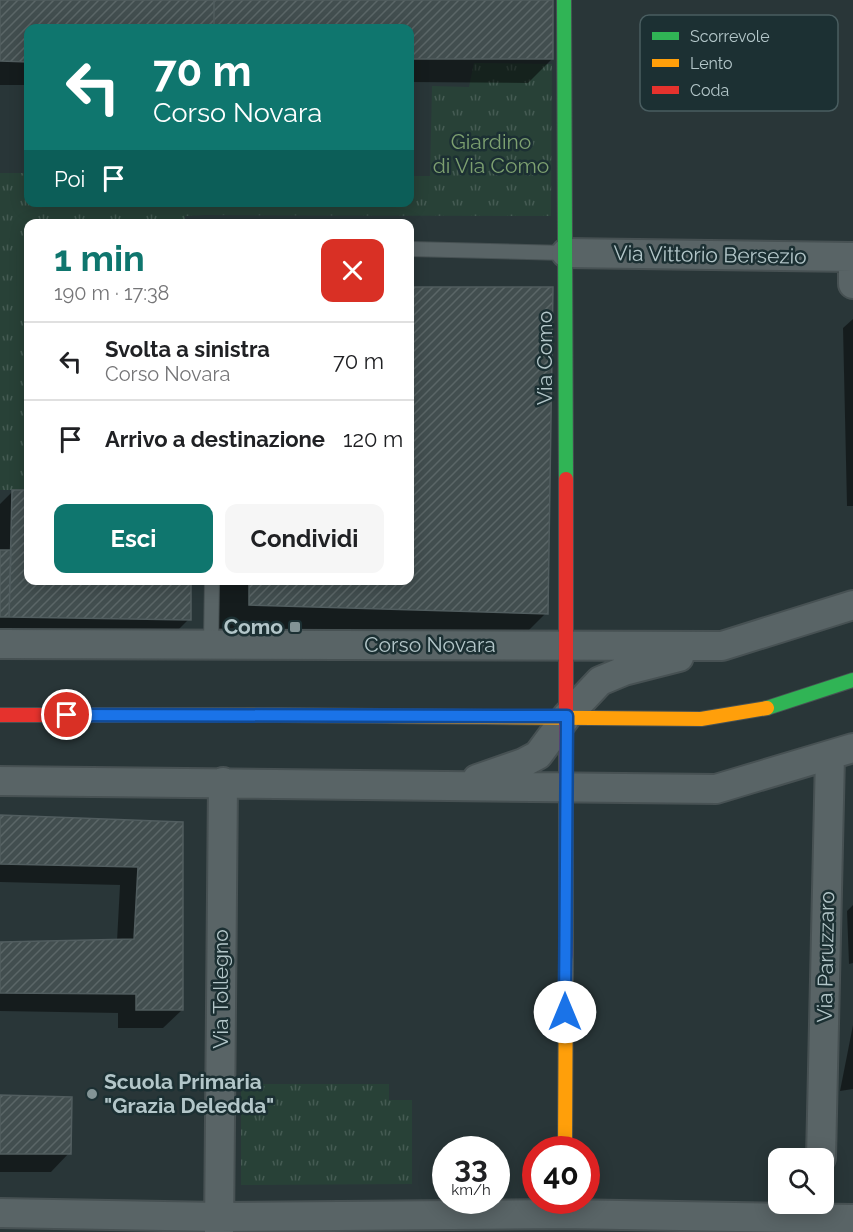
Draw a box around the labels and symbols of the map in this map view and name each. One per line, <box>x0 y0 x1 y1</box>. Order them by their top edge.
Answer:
legend <box>640 15 838 111</box>
text: Scorrevole <box>690 27 770 46</box>
text: Lento <box>690 54 733 73</box>
text: Coda <box>690 81 729 100</box>
park label: Giardino di Via Como <box>433 129 549 178</box>
street label: Via Vittorio Bersezio <box>613 240 807 269</box>
street label: Via Como <box>532 311 557 405</box>
place label: Como <box>224 614 283 639</box>
marker: Como <box>288 620 302 634</box>
street label: Corso Novara <box>364 632 496 657</box>
pin <box>41 689 92 740</box>
street label: Via Paruzzaro <box>812 891 839 1023</box>
street label: Via Tollegno <box>208 929 233 1049</box>
position arrow <box>533 980 597 1044</box>
place label: Scuola Primaria "Grazia Deledda" <box>104 1069 274 1118</box>
marker: Scuola Primaria "Grazia Deledda" <box>85 1087 99 1101</box>
speed limit sign: 40 <box>522 1136 600 1214</box>

